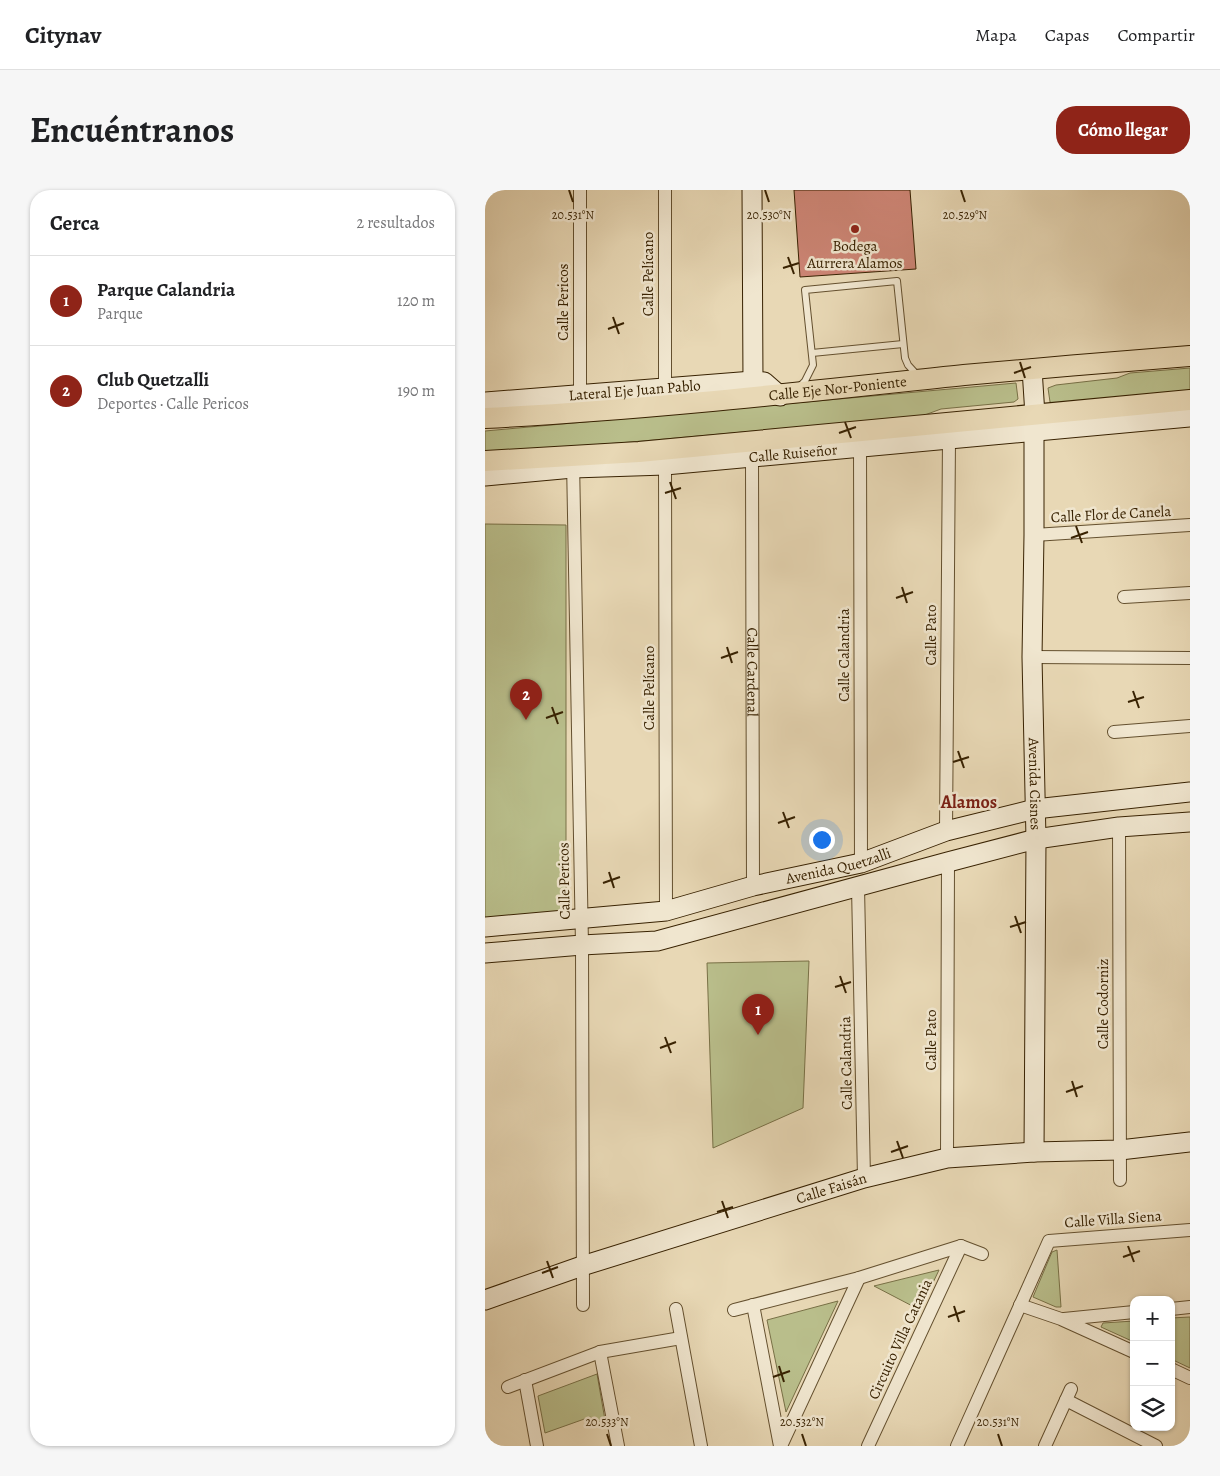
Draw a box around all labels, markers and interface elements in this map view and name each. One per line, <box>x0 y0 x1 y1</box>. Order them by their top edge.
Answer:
text: Citynav <box>25 19 101 51</box>
text: Mapa <box>975 23 1017 47</box>
text: Capas <box>1045 23 1089 47</box>
text: Compartir <box>1117 23 1195 47</box>
text: Encuéntranos <box>30 106 234 154</box>
button: Cómo llegar <box>1056 106 1190 154</box>
text: 20.531°N <box>552 207 595 223</box>
text: 20.530°N <box>747 207 792 223</box>
text: 20.529°N <box>943 207 988 223</box>
text: Cerca <box>50 209 100 237</box>
text: 2 resultados <box>356 212 435 234</box>
marker: Bodega Aurrera Alamos <box>849 223 861 235</box>
street label: Calle Pelícano <box>638 232 658 316</box>
place label: Bodega Aurrera Alamos <box>806 236 903 273</box>
street label: Calle Pericos <box>553 263 573 341</box>
text: Parque Calandria <box>97 277 235 303</box>
text: 1 <box>63 290 69 312</box>
text: 120 m <box>397 290 435 312</box>
text: Parque <box>97 303 143 325</box>
text: Club Quetzalli <box>97 367 209 393</box>
street label: Calle Eje Nor-Poniente <box>768 371 908 405</box>
street label: Lateral Eje Juan Pablo <box>568 375 701 405</box>
text: 2 <box>62 380 70 402</box>
text: 190 m <box>397 380 435 402</box>
text: Deportes · Calle Pericos <box>97 393 249 415</box>
street label: Calle Ruiseñor <box>748 439 839 467</box>
street label: Calle Flor de Canela <box>1050 501 1172 527</box>
street label: Calle Pato <box>921 605 941 665</box>
street label: Calle Calandria <box>834 608 854 702</box>
street label: Calle Cardenal <box>742 627 763 717</box>
street label: Calle Pelícano <box>639 646 659 730</box>
pin: 2 <box>510 679 542 720</box>
street label: Avenida Cisnes <box>1024 736 1046 830</box>
district label: Alamos <box>940 790 997 814</box>
your location <box>809 827 835 853</box>
street label: Calle Pericos <box>553 842 575 920</box>
street label: Avenida Quetzalli <box>783 843 894 889</box>
street label: Calle Codorniz <box>1093 959 1113 1049</box>
pin: 1 <box>742 994 774 1035</box>
street label: Calle Pato <box>921 1010 941 1070</box>
street label: Calle Calandria <box>835 1016 857 1110</box>
street label: Calle Faisán <box>794 1168 869 1209</box>
street label: Calle Villa Siena <box>1064 1206 1162 1232</box>
street label: Circuito Villa Catania <box>863 1275 937 1403</box>
map controls <box>1130 1296 1175 1431</box>
button: + <box>1130 1296 1175 1341</box>
button: − <box>1130 1341 1175 1386</box>
button: layers <box>1130 1386 1175 1431</box>
text: 20.533°N <box>585 1414 629 1430</box>
text: 20.532°N <box>780 1414 824 1430</box>
text: 20.531°N <box>977 1414 1020 1430</box>

